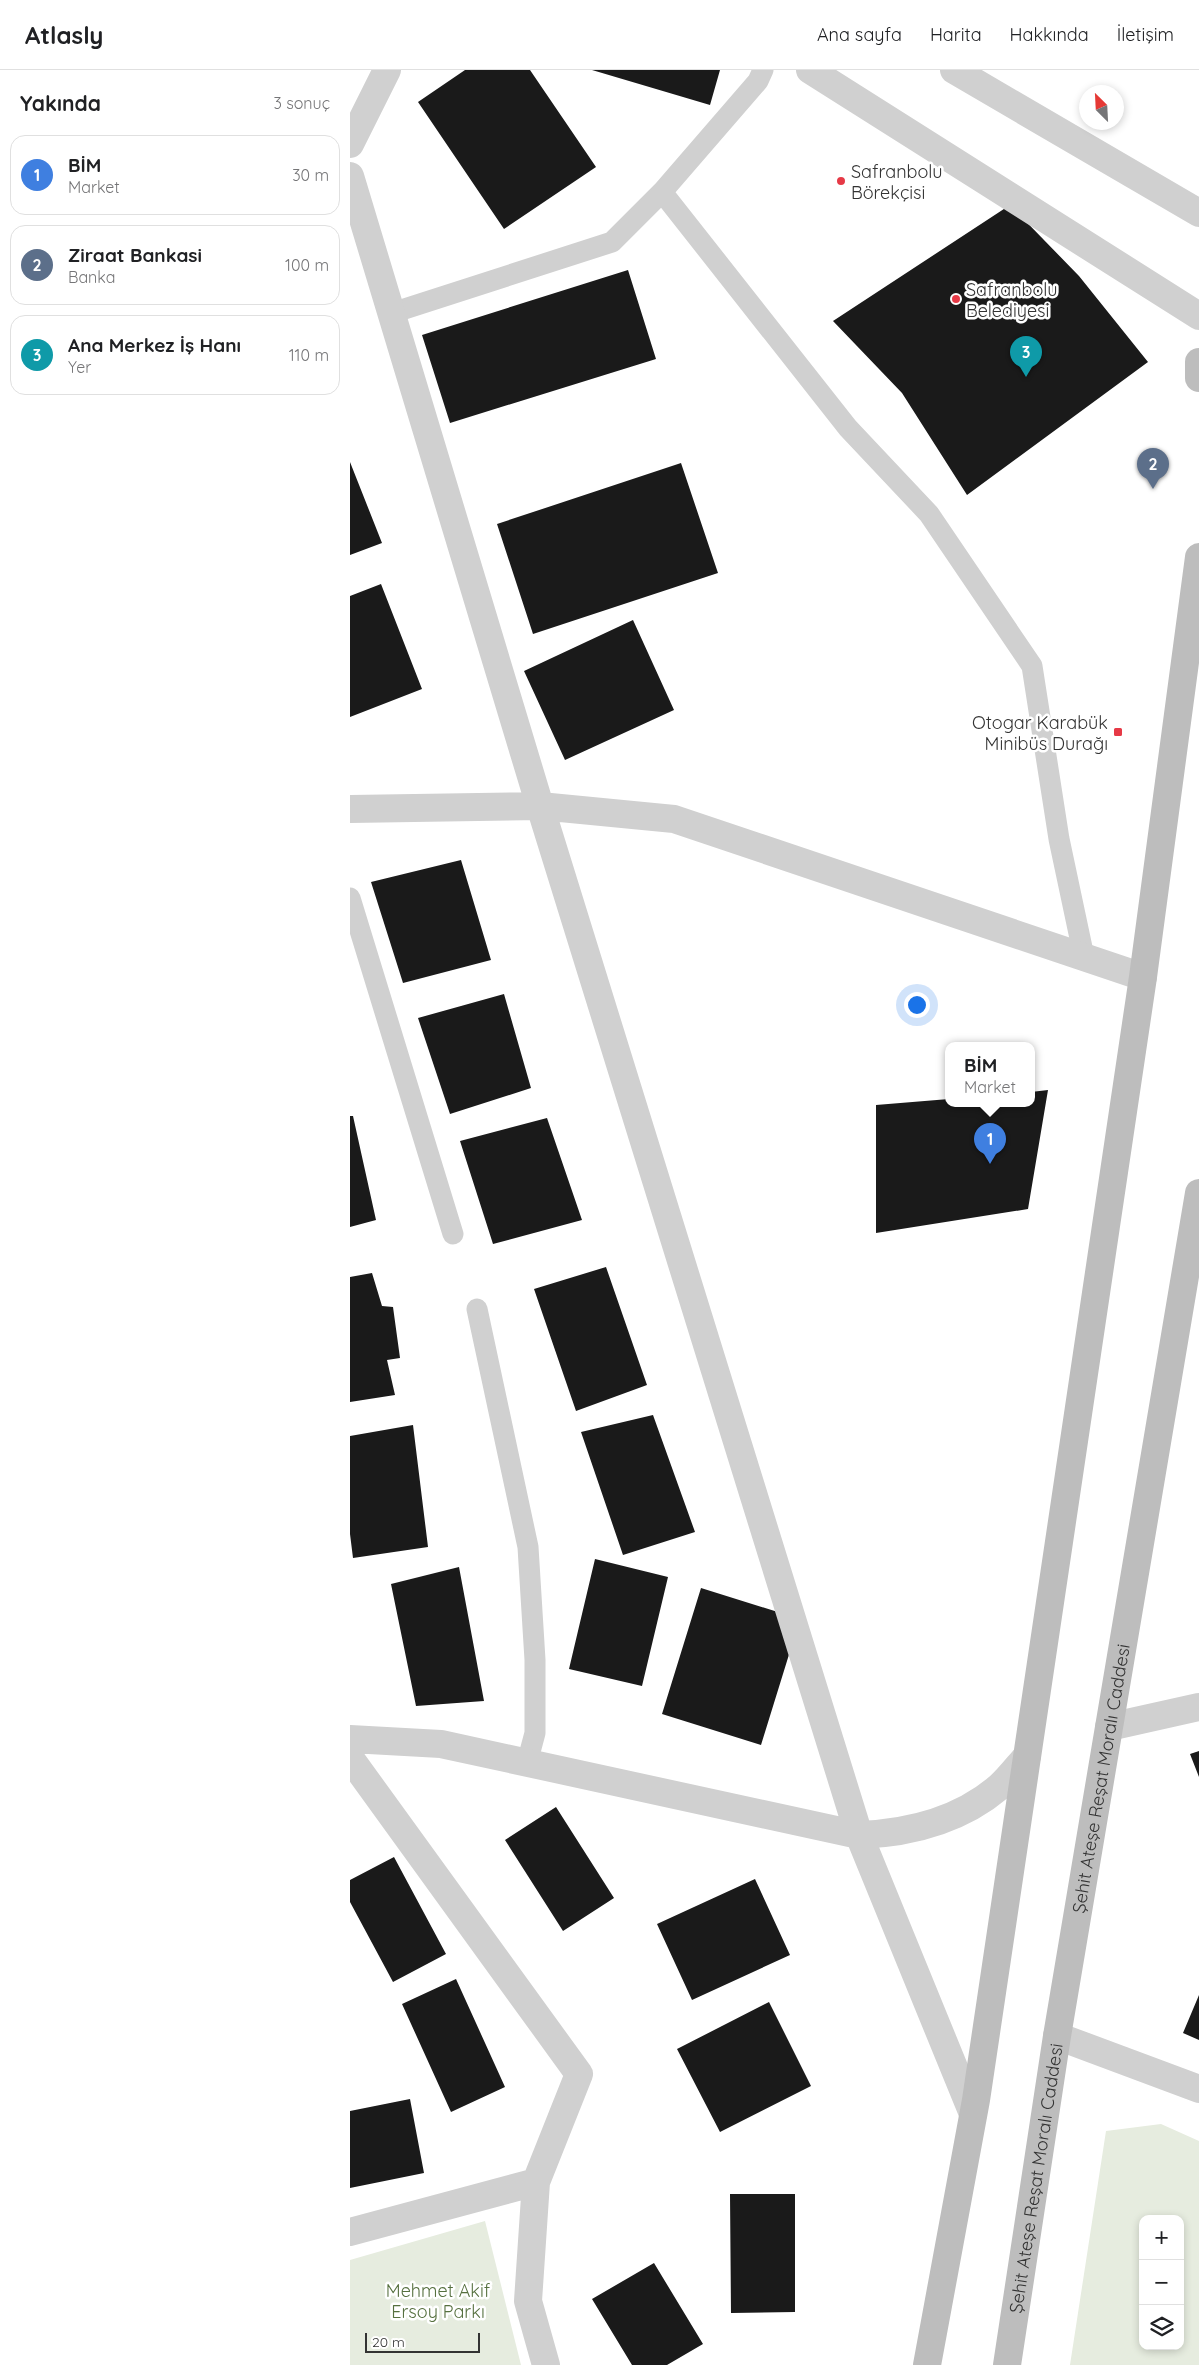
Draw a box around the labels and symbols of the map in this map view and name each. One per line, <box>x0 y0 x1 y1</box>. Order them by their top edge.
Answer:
north arrow <box>1079 85 1124 130</box>
place label: Safranbolu Börekçisi <box>851 160 943 204</box>
marker: Safranbolu Börekçisi <box>835 175 847 187</box>
place label: Safranbolu Belediyesi <box>966 278 1058 322</box>
marker: Safranbolu Belediyesi <box>950 293 962 305</box>
pin: 3 <box>1010 336 1042 377</box>
pin: 2 <box>1137 448 1169 489</box>
place label: Otogar Karabük Minibüs Durağı <box>972 711 1108 755</box>
marker: Otogar Karabük Minibüs Durağı <box>1112 726 1124 738</box>
your location <box>904 992 930 1018</box>
pin: 1 <box>974 1123 1006 1164</box>
street label: Şehit Ateşe Reşat Moralı Caddesi <box>1066 1642 1134 1915</box>
street label: Şehit Ateşe Reşat Moralı Caddesi <box>1004 2042 1067 2315</box>
park label: Mehmet Akif Ersoy Parkı <box>386 2279 491 2323</box>
scale bar <box>365 2330 480 2353</box>

